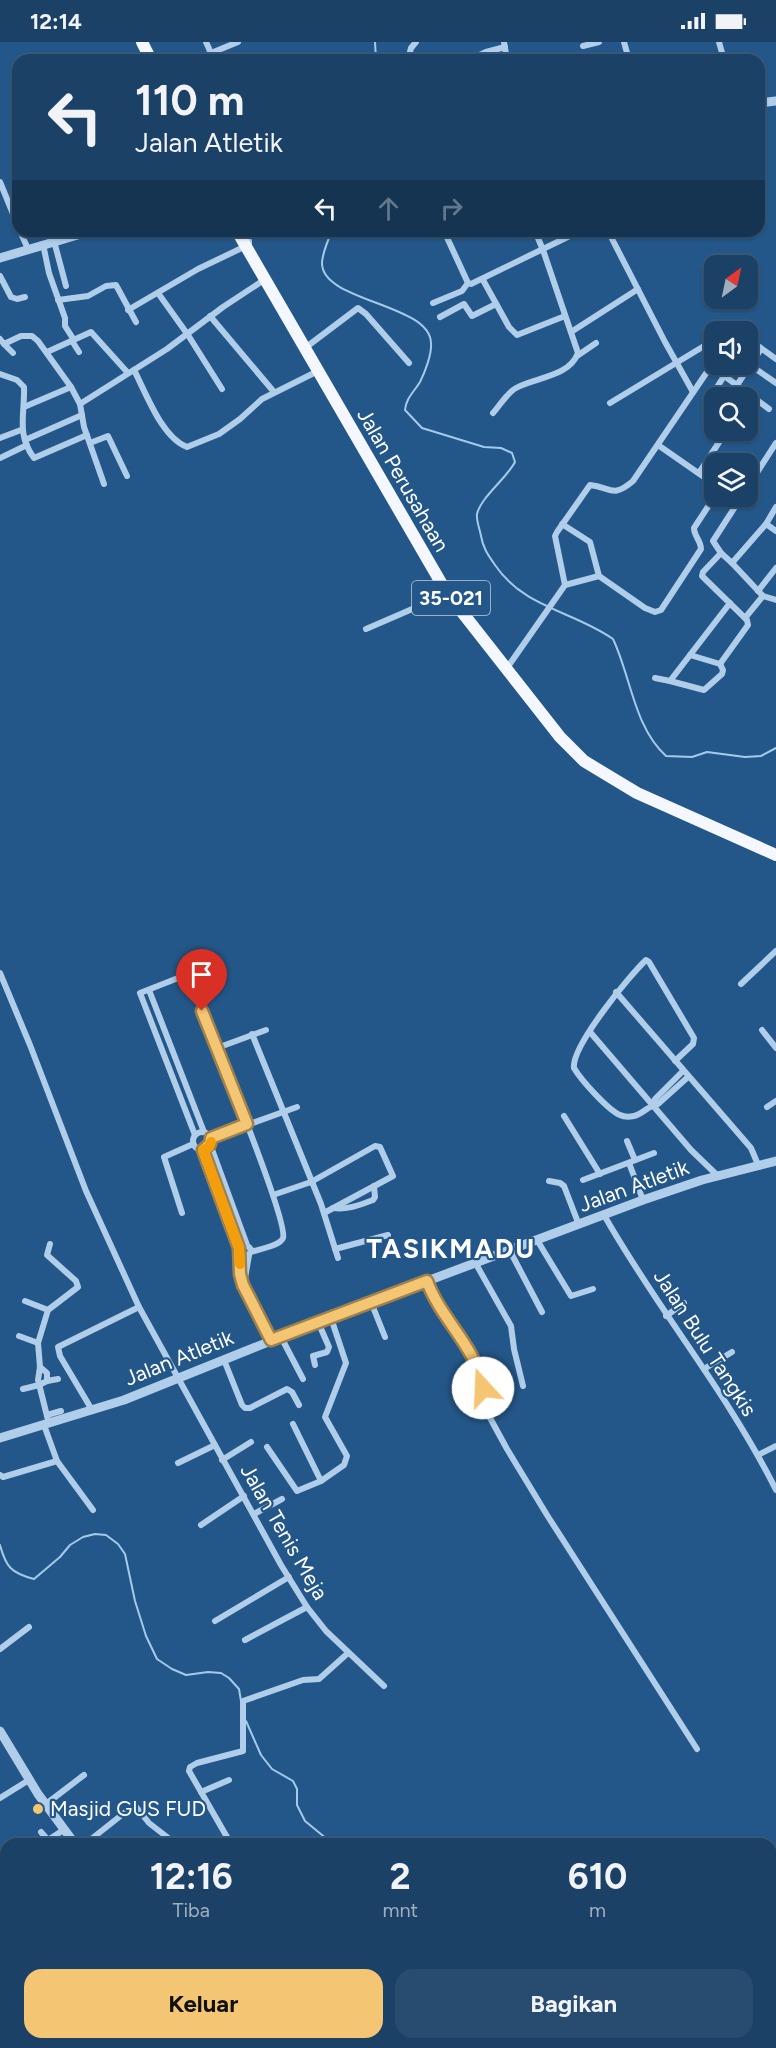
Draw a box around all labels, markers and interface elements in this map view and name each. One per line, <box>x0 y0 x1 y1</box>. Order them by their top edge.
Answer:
text: 12:14 <box>30 8 82 35</box>
text: 110 m <box>135 75 244 126</box>
icon: left <box>36 78 114 156</box>
text: Jalan Atletik <box>135 126 283 159</box>
icon: left <box>309 192 342 225</box>
icon: ahead <box>372 192 405 225</box>
icon: right <box>435 192 468 225</box>
north arrow <box>704 255 758 309</box>
map controls <box>704 255 758 507</box>
button: sound <box>704 321 758 375</box>
button: search <box>704 387 758 441</box>
street label: Jalan Perusahaan <box>352 404 455 556</box>
button: layers <box>704 453 758 507</box>
road number: 35-021 <box>412 581 490 615</box>
pin <box>176 949 227 1011</box>
icon: arrive <box>185 958 218 991</box>
street label: Jalan Atletik <box>576 1154 693 1217</box>
district label: TASIKMADU <box>366 1232 536 1265</box>
street label: Jalan Bulu Tangkis <box>649 1265 762 1421</box>
street label: Jalan Atletik <box>121 1324 238 1391</box>
position arrow <box>451 1356 515 1420</box>
street label: Jalan Tenis Meja <box>235 1459 333 1604</box>
place label: Masjid GUS FUD <box>50 1796 206 1821</box>
marker: Masjid GUS FUD <box>31 1802 45 1816</box>
text: 12:16 <box>150 1855 233 1898</box>
text: 2 <box>390 1855 411 1898</box>
text: 610 <box>568 1855 627 1898</box>
text: Tiba <box>172 1898 210 1922</box>
text: mnt <box>382 1898 418 1922</box>
text: m <box>589 1898 606 1922</box>
button: Keluar <box>24 1969 383 2038</box>
button: Bagikan <box>395 1969 753 2038</box>

